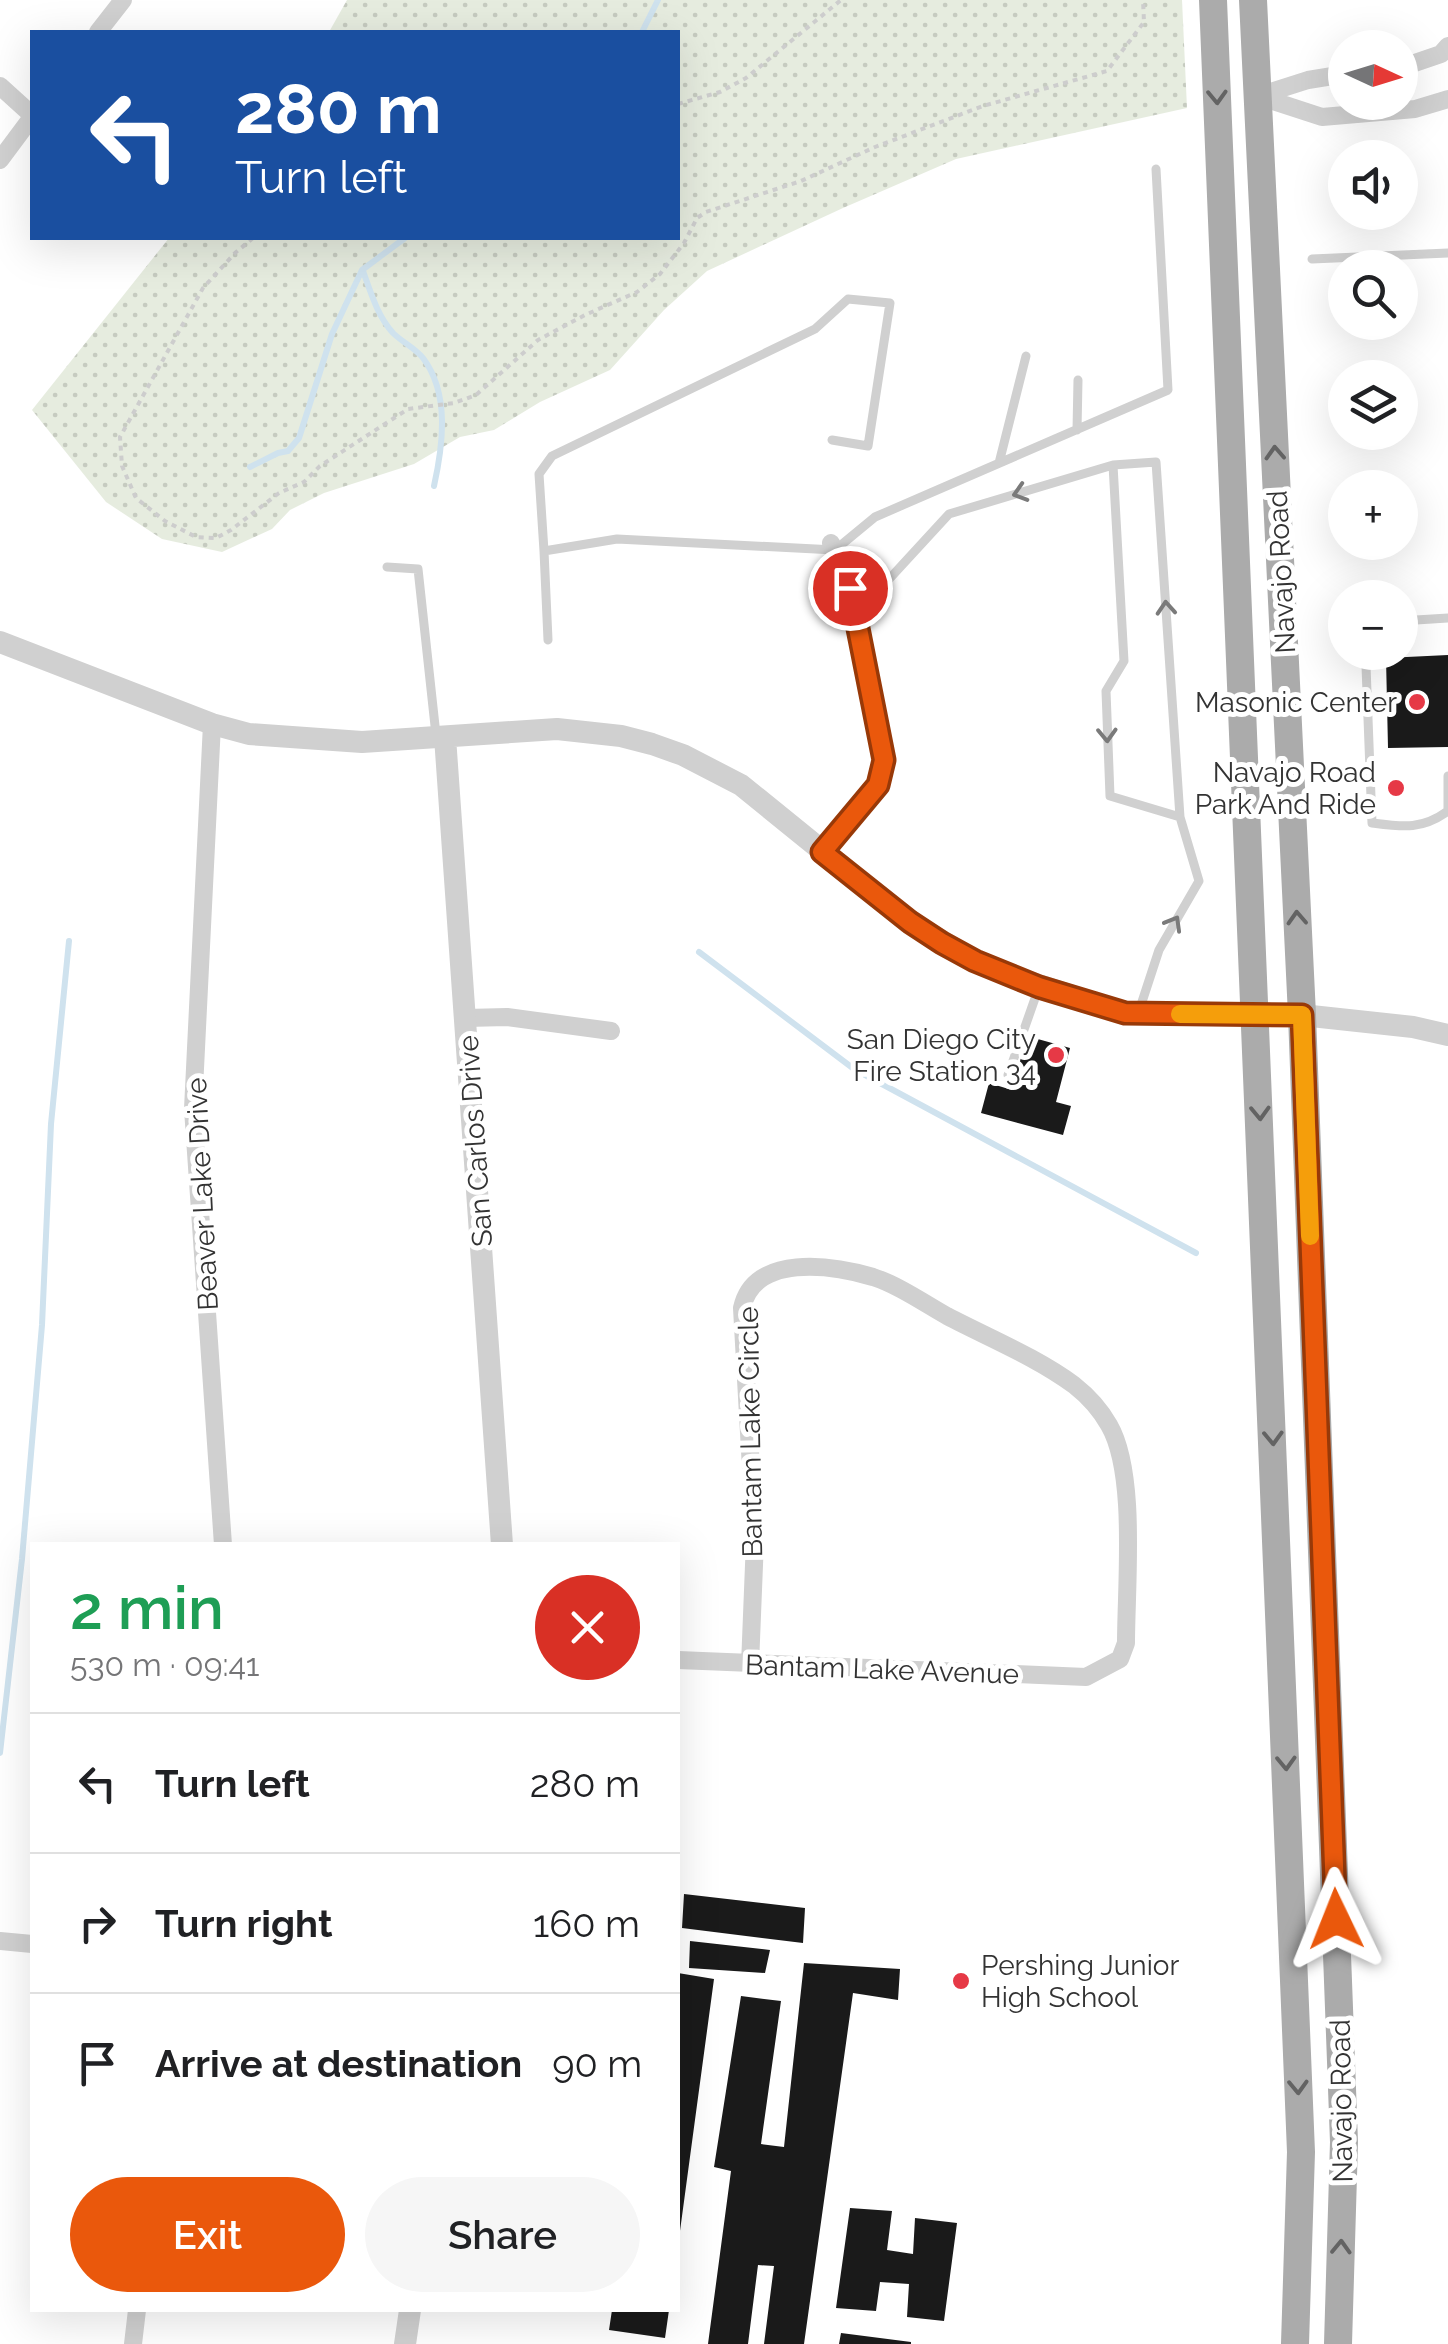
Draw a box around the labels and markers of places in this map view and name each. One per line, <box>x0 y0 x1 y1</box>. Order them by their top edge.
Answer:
pin <box>808 546 893 631</box>
place label: Masonic Center <box>1195 686 1397 719</box>
marker: Masonic Center <box>1406 691 1428 713</box>
place label: Navajo Road Park And Ride <box>1195 756 1376 821</box>
marker: Navajo Road Park And Ride <box>1385 777 1407 799</box>
place label: San Diego City Fire Station 34 <box>847 1023 1036 1088</box>
marker: San Diego City Fire Station 34 <box>1045 1044 1067 1066</box>
place label: Pershing Junior High School <box>981 1949 1179 2014</box>
marker: Pershing Junior High School <box>950 1970 972 1992</box>

